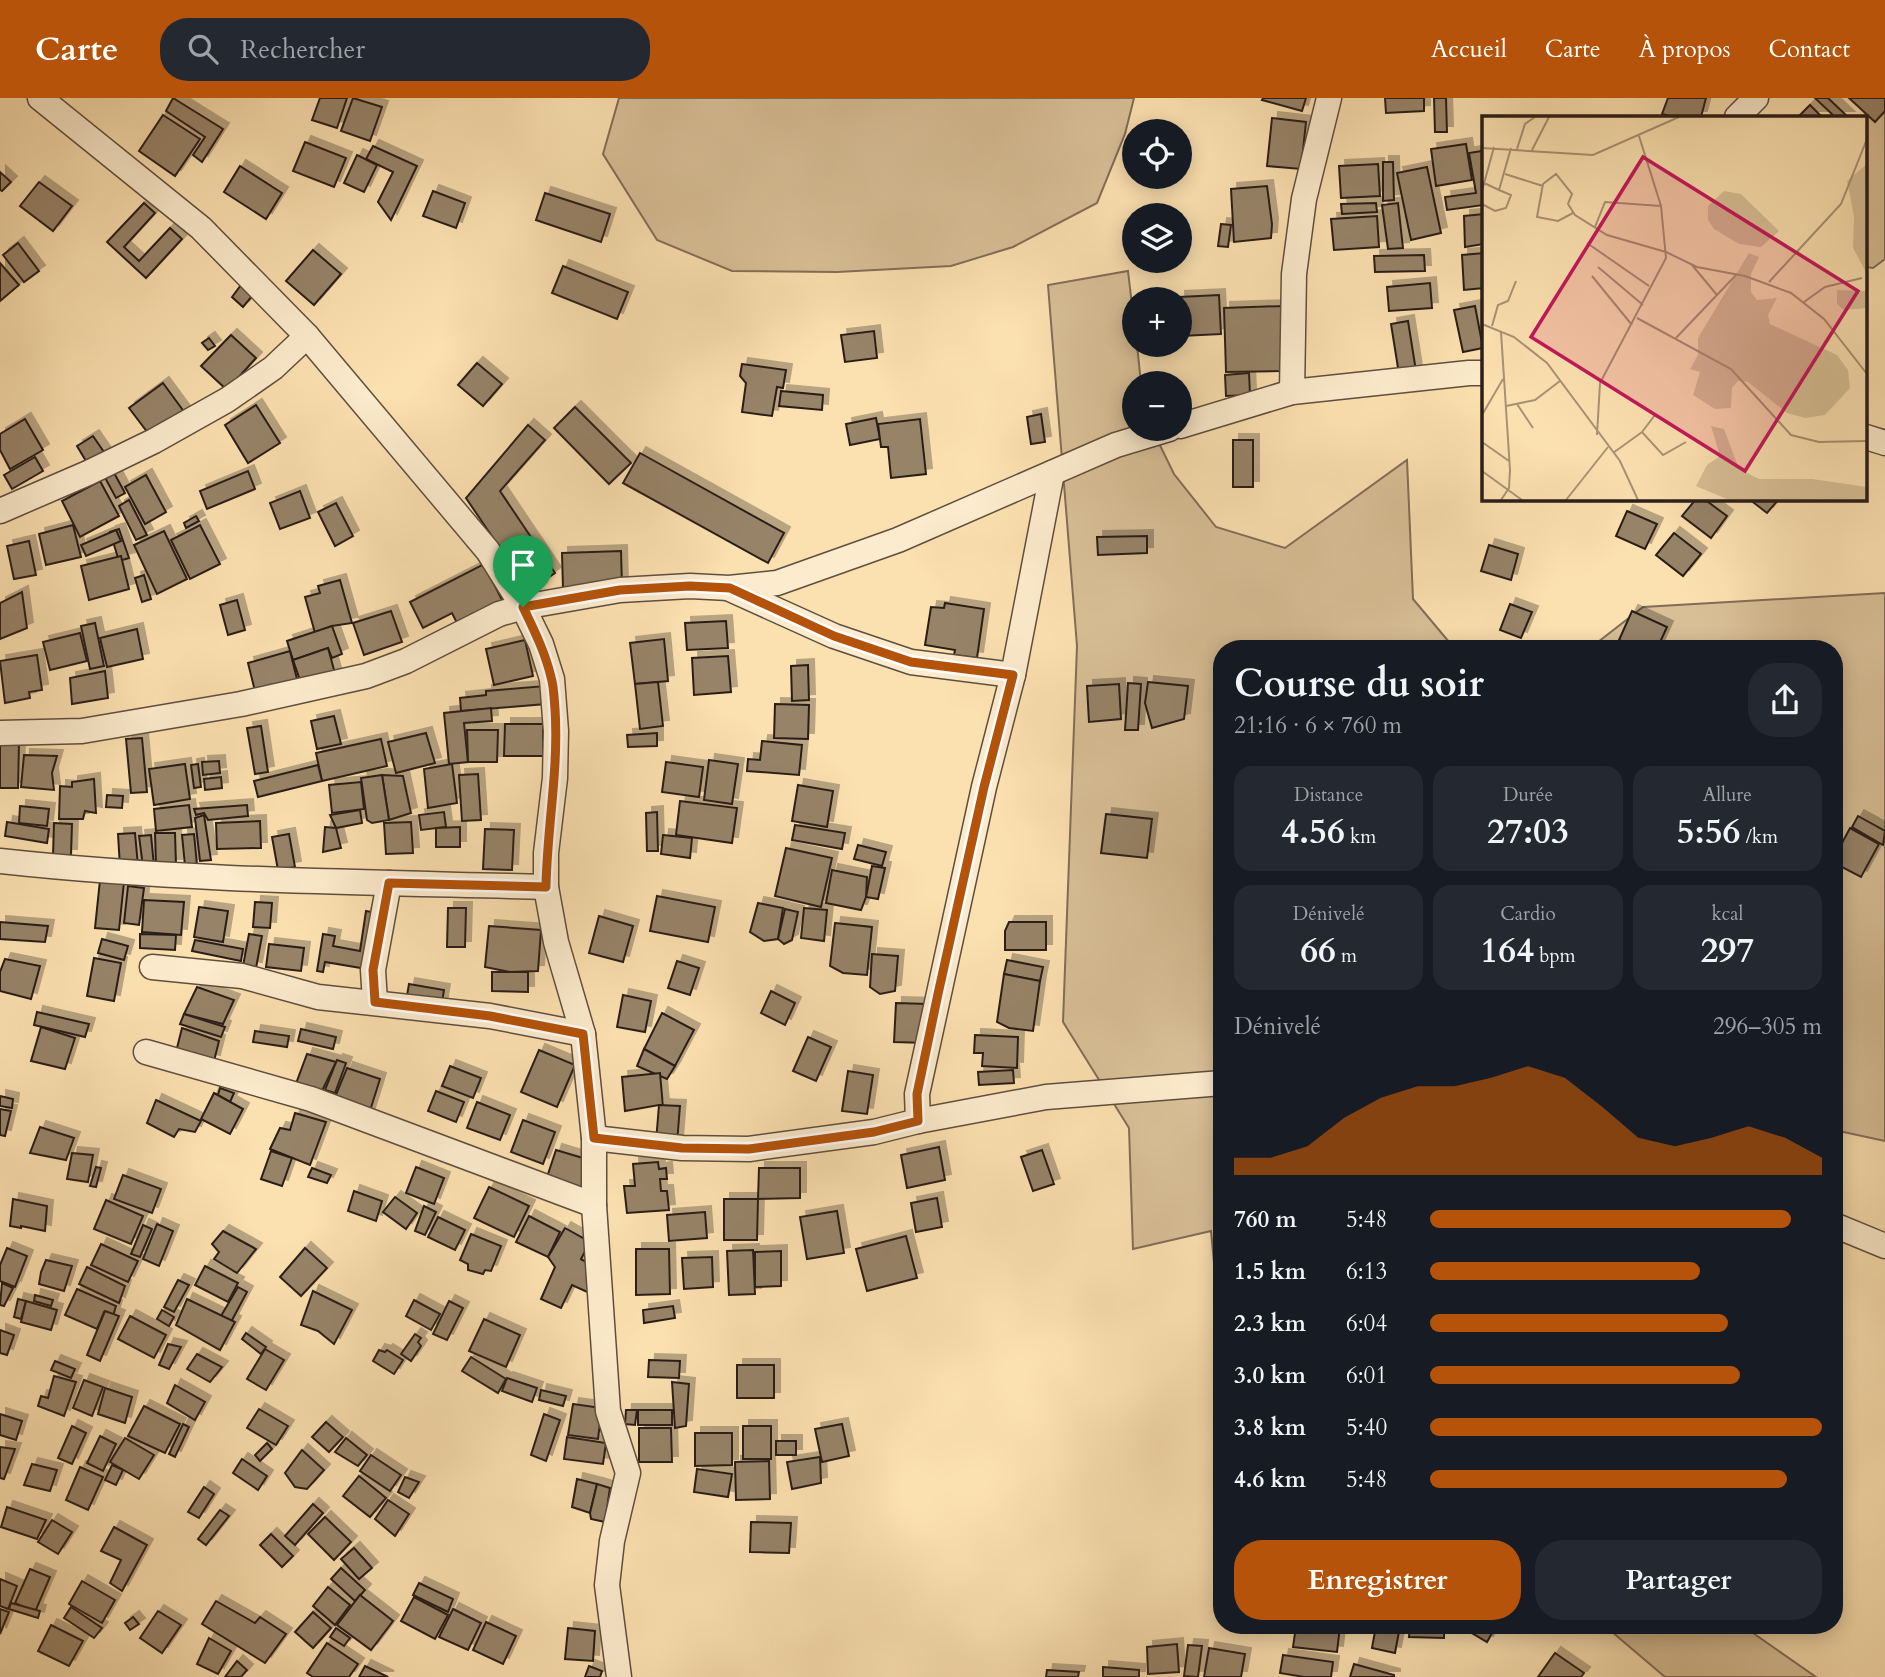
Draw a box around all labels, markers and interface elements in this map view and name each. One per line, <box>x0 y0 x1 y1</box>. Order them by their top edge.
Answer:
search box <box>160 18 650 81</box>
text: Carte <box>35 27 118 72</box>
icon: search <box>184 30 222 68</box>
text: Rechercher <box>240 32 365 67</box>
text: Accueil <box>1431 33 1507 66</box>
text: Carte <box>1545 33 1601 66</box>
text: À propos <box>1639 33 1731 66</box>
text: Contact <box>1769 33 1850 66</box>
inset map <box>1482 116 1868 500</box>
map controls <box>1122 119 1192 441</box>
button: locate <box>1122 119 1192 189</box>
button: layers <box>1122 203 1192 273</box>
button: + <box>1122 287 1192 357</box>
button: − <box>1122 371 1192 441</box>
pin <box>493 535 553 607</box>
icon: arrive <box>504 546 542 584</box>
text: Course du soir <box>1234 658 1484 710</box>
button: share <box>1748 663 1822 737</box>
text: 21:16 · 6 × 760 m <box>1234 710 1402 741</box>
text: Distance <box>1294 782 1363 808</box>
text: Durée <box>1503 782 1553 808</box>
text: Allure <box>1703 782 1752 808</box>
text: 4.56 <box>1281 808 1345 856</box>
text: 27:03 <box>1487 808 1569 856</box>
text: 5:56 <box>1677 808 1741 856</box>
text: km <box>1345 824 1376 850</box>
text: /km <box>1741 824 1778 850</box>
text: Dénivelé <box>1293 901 1365 927</box>
text: Cardio <box>1500 901 1556 927</box>
text: kcal <box>1711 901 1743 927</box>
text: 66 <box>1300 927 1336 975</box>
text: 164 <box>1480 927 1534 975</box>
text: 297 <box>1700 927 1754 975</box>
text: m <box>1336 943 1357 969</box>
text: bpm <box>1534 943 1576 969</box>
text: Dénivelé <box>1234 1011 1321 1042</box>
text: 296–305 m <box>1713 1011 1822 1042</box>
text: 760 m <box>1234 1204 1297 1235</box>
text: 5:48 <box>1346 1204 1387 1235</box>
text: 1.5 km <box>1234 1256 1306 1287</box>
text: 6:13 <box>1346 1256 1387 1287</box>
text: 2.3 km <box>1234 1308 1306 1339</box>
text: 6:04 <box>1346 1308 1387 1339</box>
text: 3.0 km <box>1234 1360 1306 1391</box>
text: 6:01 <box>1346 1360 1387 1391</box>
text: 3.8 km <box>1234 1412 1306 1443</box>
text: 5:40 <box>1346 1412 1387 1443</box>
text: 4.6 km <box>1234 1464 1306 1495</box>
text: 5:48 <box>1346 1464 1387 1495</box>
button: Enregistrer <box>1234 1540 1521 1620</box>
button: Partager <box>1535 1540 1822 1620</box>

